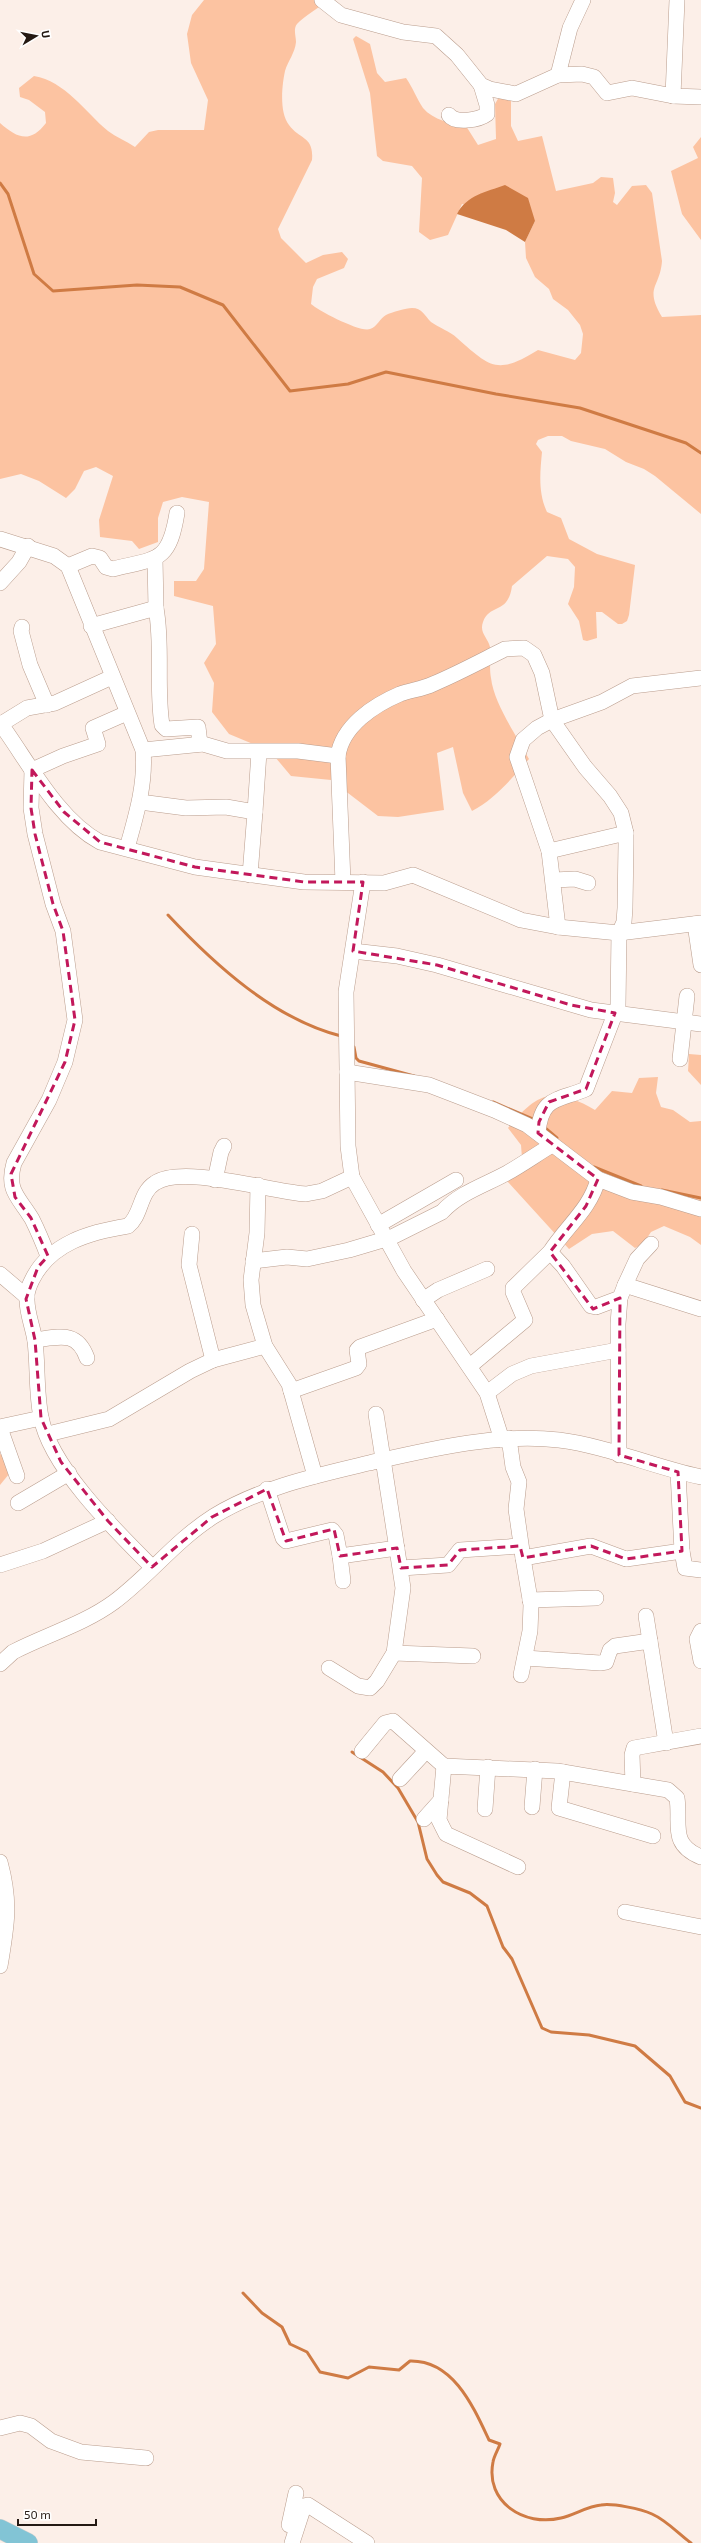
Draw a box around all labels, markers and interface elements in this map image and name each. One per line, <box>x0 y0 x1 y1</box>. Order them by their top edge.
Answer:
north arrow <box>16 16 56 56</box>
text: U <box>39 29 53 39</box>
scale bar <box>18 2501 96 2527</box>
text: 50 m <box>24 2507 51 2521</box>

